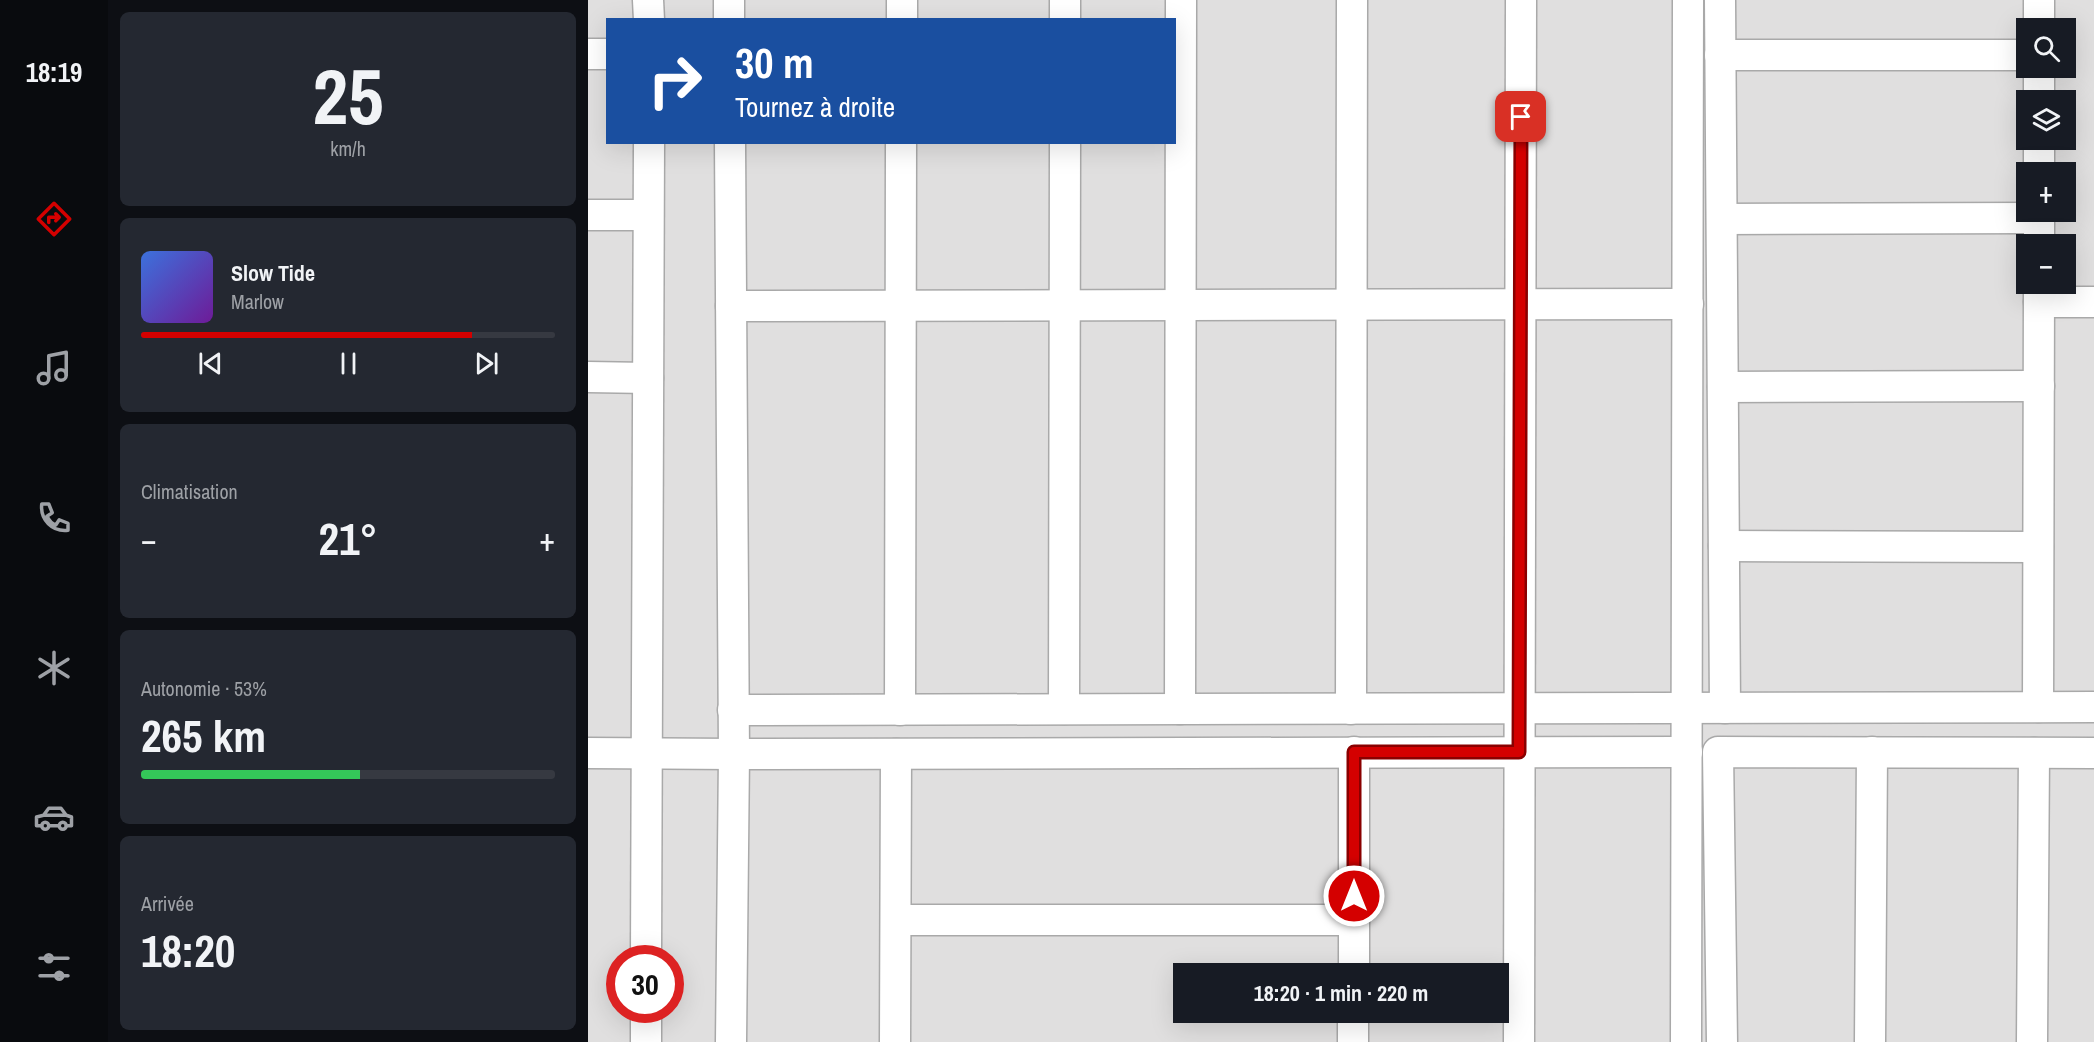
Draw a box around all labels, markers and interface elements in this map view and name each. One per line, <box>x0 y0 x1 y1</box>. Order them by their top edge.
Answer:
map controls <box>2016 18 2076 294</box>
button: search <box>2016 18 2076 78</box>
text: 30 m <box>735 35 814 91</box>
icon: right <box>636 42 714 120</box>
text: 25 <box>312 43 384 148</box>
text: 18:19 <box>26 54 82 90</box>
text: Tournez à droite <box>735 89 895 125</box>
button: layers <box>2016 90 2076 150</box>
pin <box>1495 91 1546 142</box>
icon: arrive <box>1504 100 1537 133</box>
text: km/h <box>330 135 366 162</box>
button: + <box>2016 162 2076 222</box>
icon: directions <box>33 198 75 240</box>
button: − <box>2016 234 2076 294</box>
text: Slow Tide <box>231 258 315 288</box>
text: Marlow <box>231 288 284 315</box>
icon: music <box>33 347 75 389</box>
icon: previous <box>194 347 227 380</box>
icon: pause <box>332 347 365 380</box>
icon: next <box>470 347 503 380</box>
text: Climatisation <box>141 478 238 505</box>
icon: phone <box>33 497 75 539</box>
text: 21° <box>318 508 378 569</box>
text: − <box>141 517 157 561</box>
text: + <box>539 517 555 561</box>
icon: climate <box>33 647 75 689</box>
text: Autonomie · 53% <box>141 675 267 702</box>
text: 265 km <box>141 705 266 766</box>
icon: car <box>33 796 75 838</box>
position arrow <box>1322 864 1386 928</box>
text: Arrivée <box>141 890 194 917</box>
text: 18:20 <box>141 920 235 981</box>
speed limit sign: 30 <box>606 945 684 1023</box>
icon: filters <box>33 946 75 988</box>
text: 18:20 · 1 min · 220 m <box>1254 978 1428 1008</box>

